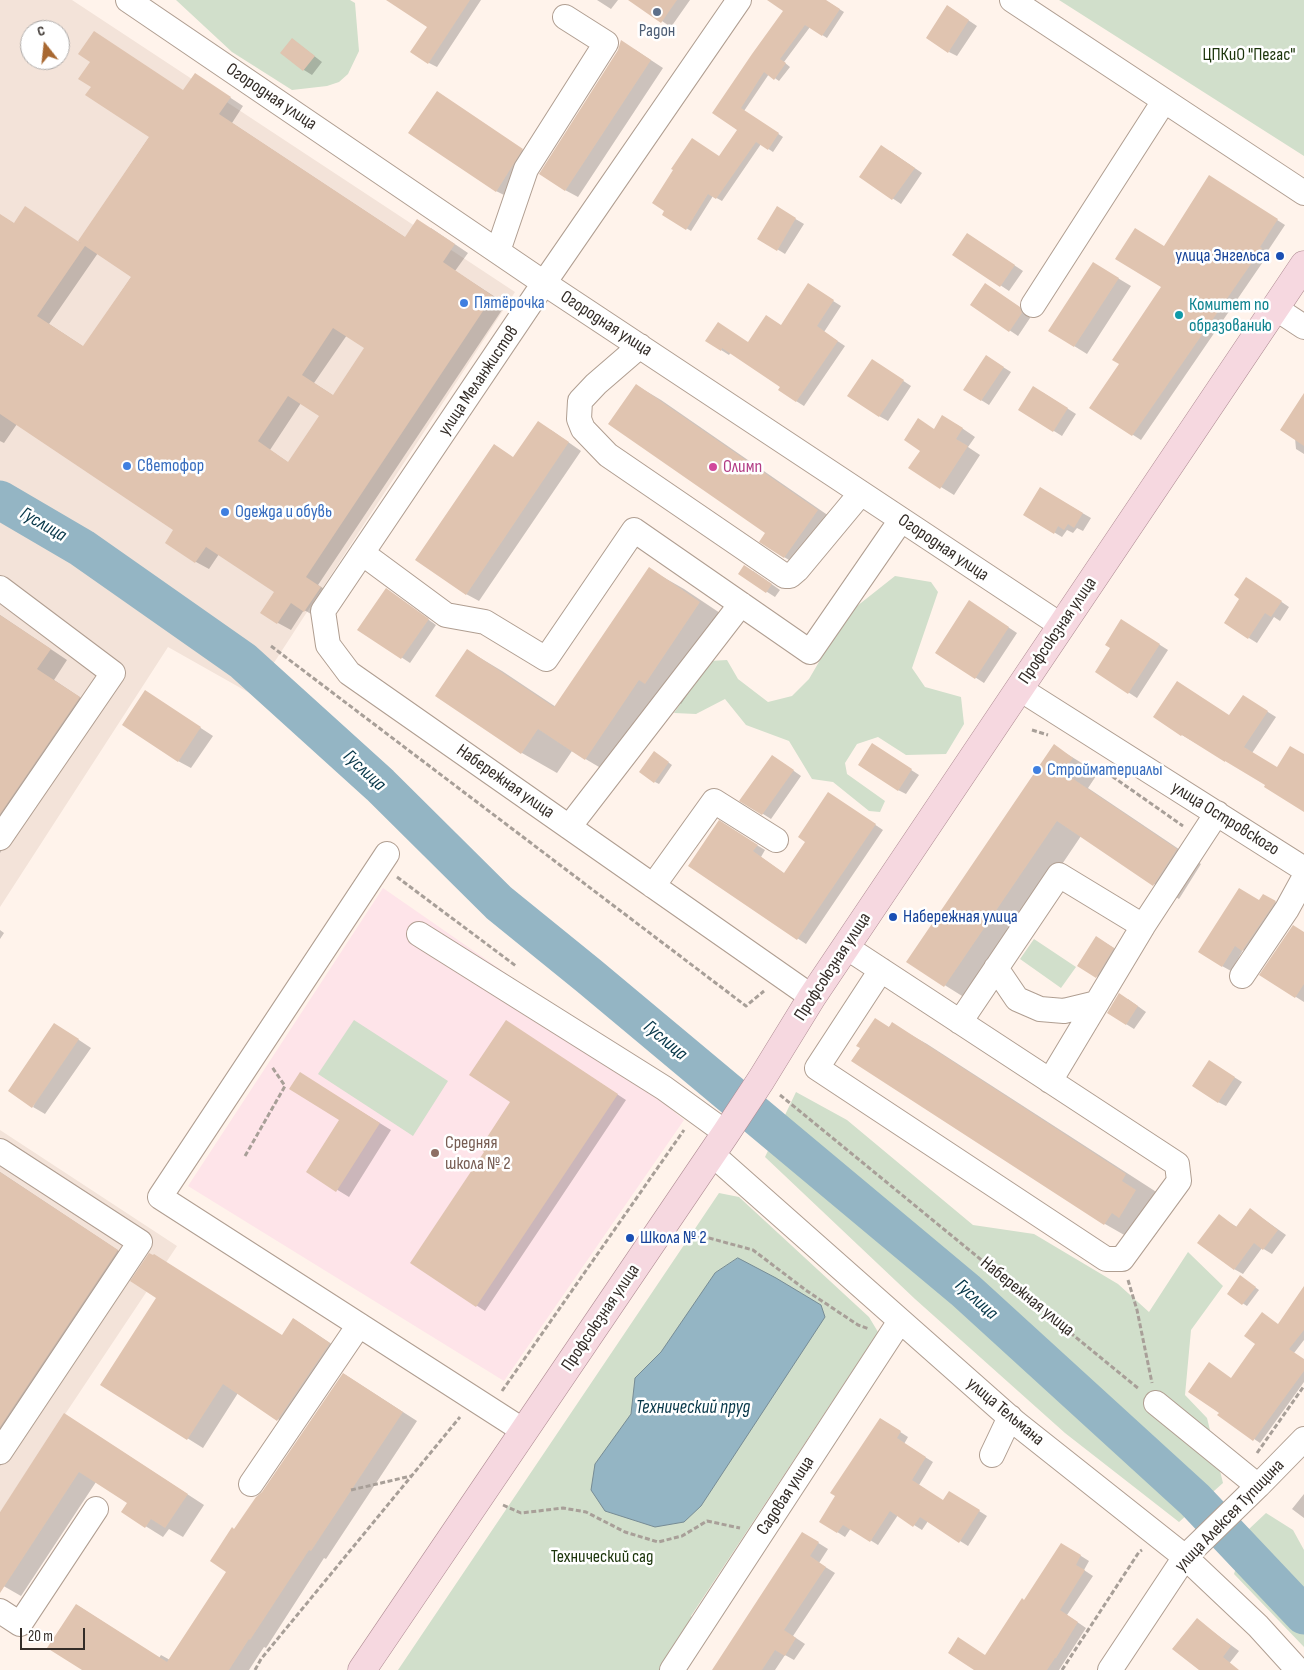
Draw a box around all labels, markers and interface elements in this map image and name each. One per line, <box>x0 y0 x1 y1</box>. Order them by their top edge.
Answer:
marker: Радон <box>651 6 663 18</box>
north arrow <box>20 20 70 70</box>
place label: Радон <box>639 20 675 42</box>
text: С <box>35 22 47 40</box>
park label: ЦПКиО "Пегас" <box>1202 44 1296 66</box>
street label: Огородная улица <box>221 59 321 135</box>
place label: улица Энгельса <box>1175 245 1270 267</box>
marker: улица Энгельса <box>1274 250 1286 262</box>
street label: Огородная улица <box>556 286 656 362</box>
place label: Пятёрочка <box>474 292 545 314</box>
place label: Комитет по образованию <box>1189 294 1272 336</box>
marker: Пятёрочка <box>458 297 470 309</box>
marker: Комитет по образованию <box>1173 309 1185 321</box>
street label: улица Меланжистов <box>434 322 524 440</box>
place label: Светофор <box>137 455 204 477</box>
place label: Олимп <box>723 456 762 478</box>
marker: Светофор <box>121 460 133 472</box>
marker: Олимп <box>707 461 719 473</box>
place label: Одежда и обувь <box>235 501 332 523</box>
water label: Гуслица <box>16 503 70 547</box>
marker: Одежда и обувь <box>219 506 231 518</box>
street label: Огородная улица <box>893 510 993 586</box>
street label: Профсоюзная улица <box>1014 573 1102 689</box>
street label: Набережная улица <box>452 740 558 824</box>
water label: Гуслица <box>338 746 390 796</box>
place label: Стройматериалы <box>1047 759 1163 781</box>
marker: Стройматериалы <box>1031 764 1043 776</box>
street label: улица Островского <box>1167 777 1283 861</box>
place label: Набережная улица <box>903 906 1018 928</box>
street label: Профсоюзная улица <box>790 909 876 1025</box>
marker: Набережная улица <box>887 911 899 923</box>
water label: Гуслица <box>639 1016 691 1066</box>
place label: Средняя школа № 2 <box>445 1132 511 1174</box>
marker: Средняя школа № 2 <box>429 1147 441 1159</box>
place label: Школа № 2 <box>640 1227 707 1249</box>
marker: Школа № 2 <box>624 1232 636 1244</box>
street label: Набережная улица <box>976 1253 1078 1341</box>
street label: Профсоюзная улица <box>557 1260 645 1376</box>
water label: Гуслица <box>950 1275 1002 1325</box>
street label: улица Тельмана <box>962 1373 1048 1451</box>
water label: Технический пруд <box>636 1397 750 1419</box>
street label: Садовая улица <box>753 1452 819 1540</box>
street label: улица Алексея Тупицина <box>1171 1455 1289 1577</box>
park label: Технический сад <box>551 1546 653 1568</box>
scale bar <box>22 1618 88 1650</box>
text: 20 m <box>28 1627 53 1646</box>

